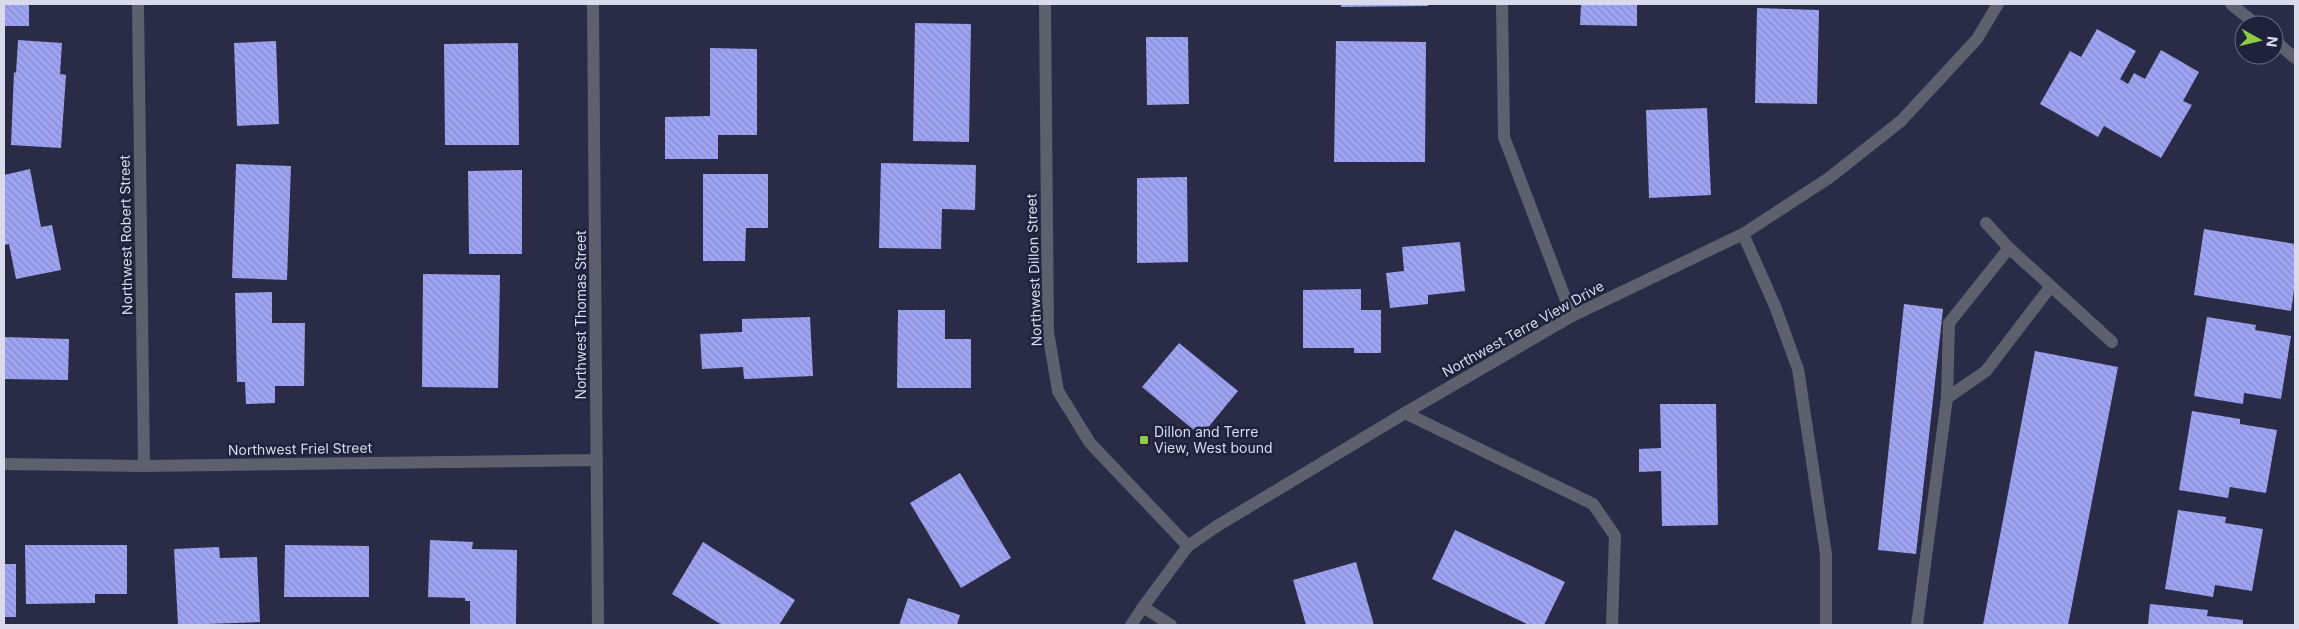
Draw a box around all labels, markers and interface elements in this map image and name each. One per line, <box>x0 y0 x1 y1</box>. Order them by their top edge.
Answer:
north arrow <box>2234 15 2284 65</box>
text: N <box>2263 35 2282 48</box>
street label: Northwest Robert Street <box>116 154 135 315</box>
street label: Northwest Dillon Street <box>1022 193 1045 347</box>
street label: Northwest Thomas Street <box>572 230 589 400</box>
street label: Northwest Terre View Drive <box>1439 277 1607 380</box>
place label: Dillon and Terre View, West bound <box>1154 423 1273 456</box>
marker: Dillon and Terre View, West bound <box>1138 434 1150 446</box>
street label: Northwest Friel Street <box>228 439 373 458</box>

